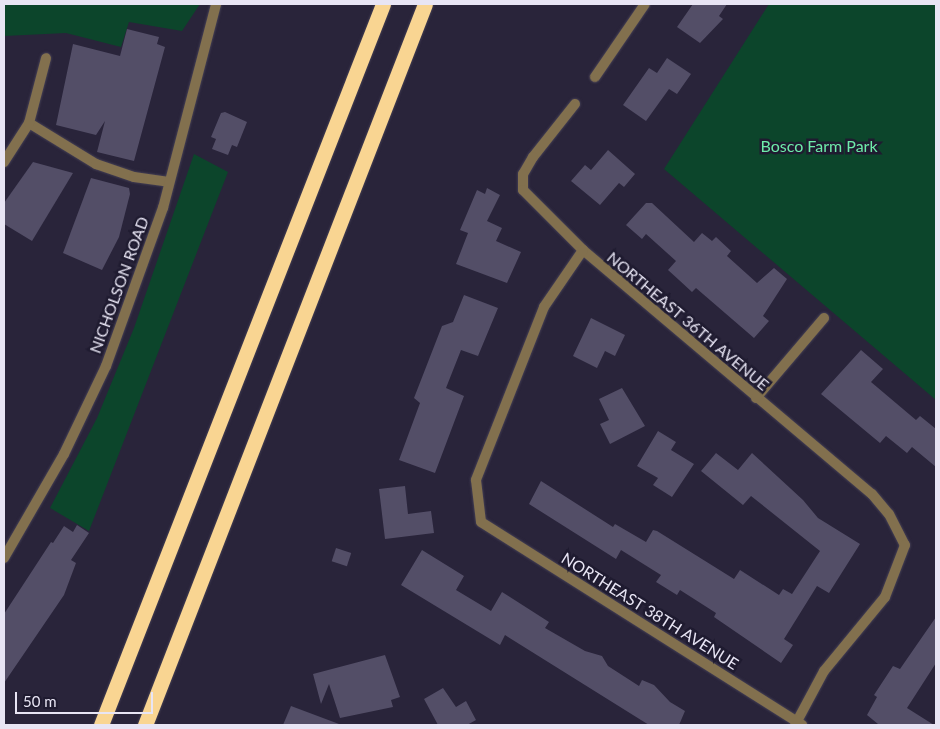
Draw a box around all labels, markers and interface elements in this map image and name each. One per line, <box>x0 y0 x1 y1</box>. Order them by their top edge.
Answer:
park label: Bosco Farm Park <box>760 136 878 156</box>
street label: NICHOLSON ROAD <box>85 214 153 356</box>
street label: NORTHEAST 36TH AVENUE <box>603 247 773 395</box>
street label: NORTHEAST 38TH AVENUE <box>557 548 743 674</box>
scale bar <box>18 682 155 714</box>
text: 50 m <box>23 692 57 710</box>

